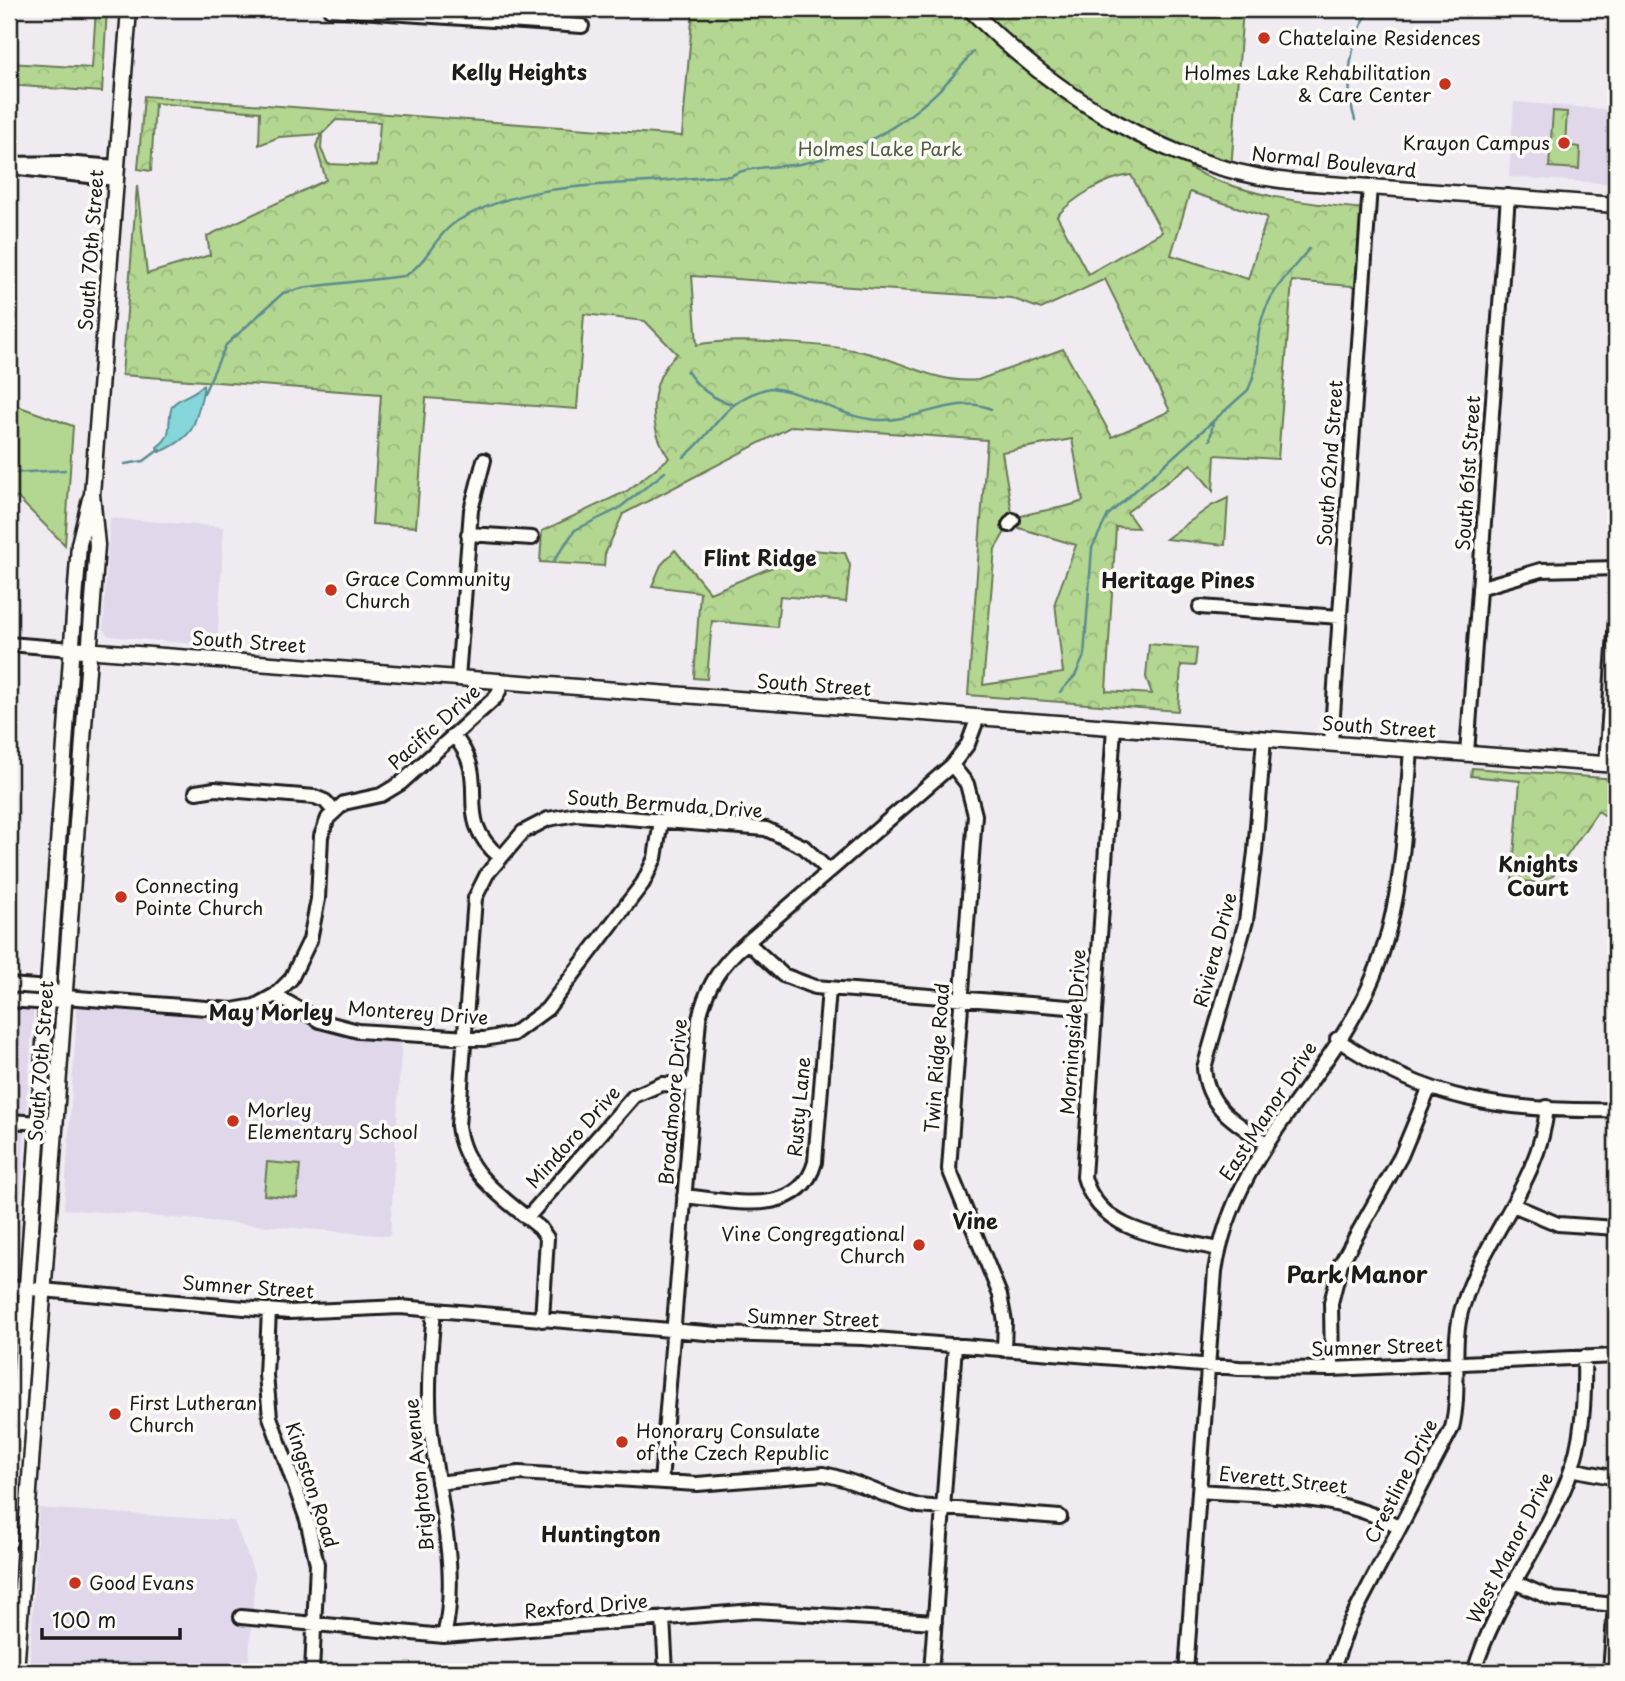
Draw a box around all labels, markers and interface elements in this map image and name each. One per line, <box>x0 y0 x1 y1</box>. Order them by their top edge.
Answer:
place label: Chatelaine Residences <box>1278 23 1481 51</box>
marker: Chatelaine Residences <box>1256 30 1272 46</box>
district label: Kelly Heights <box>451 55 587 87</box>
place label: Holmes Lake Rehabilitation & Care Center <box>1184 58 1431 108</box>
marker: Holmes Lake Rehabilitation & Care Center <box>1437 76 1453 92</box>
place label: Krayon Campus <box>1403 128 1550 156</box>
park label: Holmes Lake Park <box>798 134 963 162</box>
marker: Krayon Campus <box>1556 135 1572 151</box>
street label: Normal Boulevard <box>1250 138 1418 184</box>
street label: South 70th Street <box>70 168 110 331</box>
street label: South 62nd Street <box>1309 379 1349 547</box>
street label: South 61st Street <box>1448 394 1486 551</box>
district label: Flint Ridge <box>703 541 817 573</box>
district label: Heritage Pines <box>1101 563 1255 595</box>
place label: Grace Community Church <box>345 564 511 614</box>
marker: Grace Community Church <box>323 582 339 598</box>
street label: South Street <box>191 623 307 659</box>
street label: South Street <box>756 666 872 702</box>
street label: Pacific Drive <box>381 677 486 775</box>
street label: South Street <box>1321 708 1437 744</box>
street label: South Bermuda Drive <box>566 782 764 824</box>
district label: Knights Court <box>1498 847 1578 903</box>
place label: Connecting Pointe Church <box>135 871 263 921</box>
marker: Connecting Pointe Church <box>113 889 129 905</box>
street label: Riviera Drive <box>1185 889 1243 1010</box>
street label: Morningside Drive <box>1052 948 1092 1116</box>
street label: South 70th Street <box>20 979 60 1142</box>
street label: Twin Ridge Road <box>917 982 955 1134</box>
street label: Monterey Drive <box>347 993 489 1031</box>
district label: May Morley <box>209 995 333 1027</box>
street label: Broadmoore Drive <box>651 1018 693 1186</box>
street label: East Manor Drive <box>1212 1035 1323 1186</box>
street label: Rusty Lane <box>780 1056 816 1158</box>
street label: Mindoro Drive <box>519 1079 626 1194</box>
place label: Morley Elementary School <box>247 1095 418 1145</box>
marker: Morley Elementary School <box>225 1113 241 1129</box>
district label: Vine <box>952 1204 998 1236</box>
place label: Vine Congregational Church <box>721 1219 905 1269</box>
marker: Vine Congregational Church <box>911 1237 927 1253</box>
district label: Park Manor <box>1286 1256 1428 1291</box>
street label: Sumner Street <box>181 1267 315 1305</box>
street label: Sumner Street <box>747 1301 880 1333</box>
street label: Sumner Street <box>1310 1330 1444 1362</box>
place label: First Lutheran Church <box>129 1388 257 1438</box>
street label: Brighton Avenue <box>396 1397 440 1553</box>
marker: First Lutheran Church <box>107 1406 123 1422</box>
street label: Crestline Drive <box>1357 1413 1444 1548</box>
place label: Honorary Consulate of the Czech Republic <box>636 1416 829 1466</box>
street label: Kingston Road <box>279 1418 346 1551</box>
marker: Honorary Consulate of the Czech Republic <box>614 1434 630 1450</box>
street label: Everett Street <box>1218 1458 1349 1500</box>
street label: West Manor Drive <box>1459 1467 1559 1628</box>
district label: Huntington <box>541 1517 661 1549</box>
place label: Good Evans <box>89 1568 194 1596</box>
marker: Good Evans <box>67 1575 83 1591</box>
street label: Rexford Drive <box>523 1586 649 1624</box>
scale bar <box>42 1597 180 1641</box>
text: 100 m <box>52 1603 116 1635</box>

